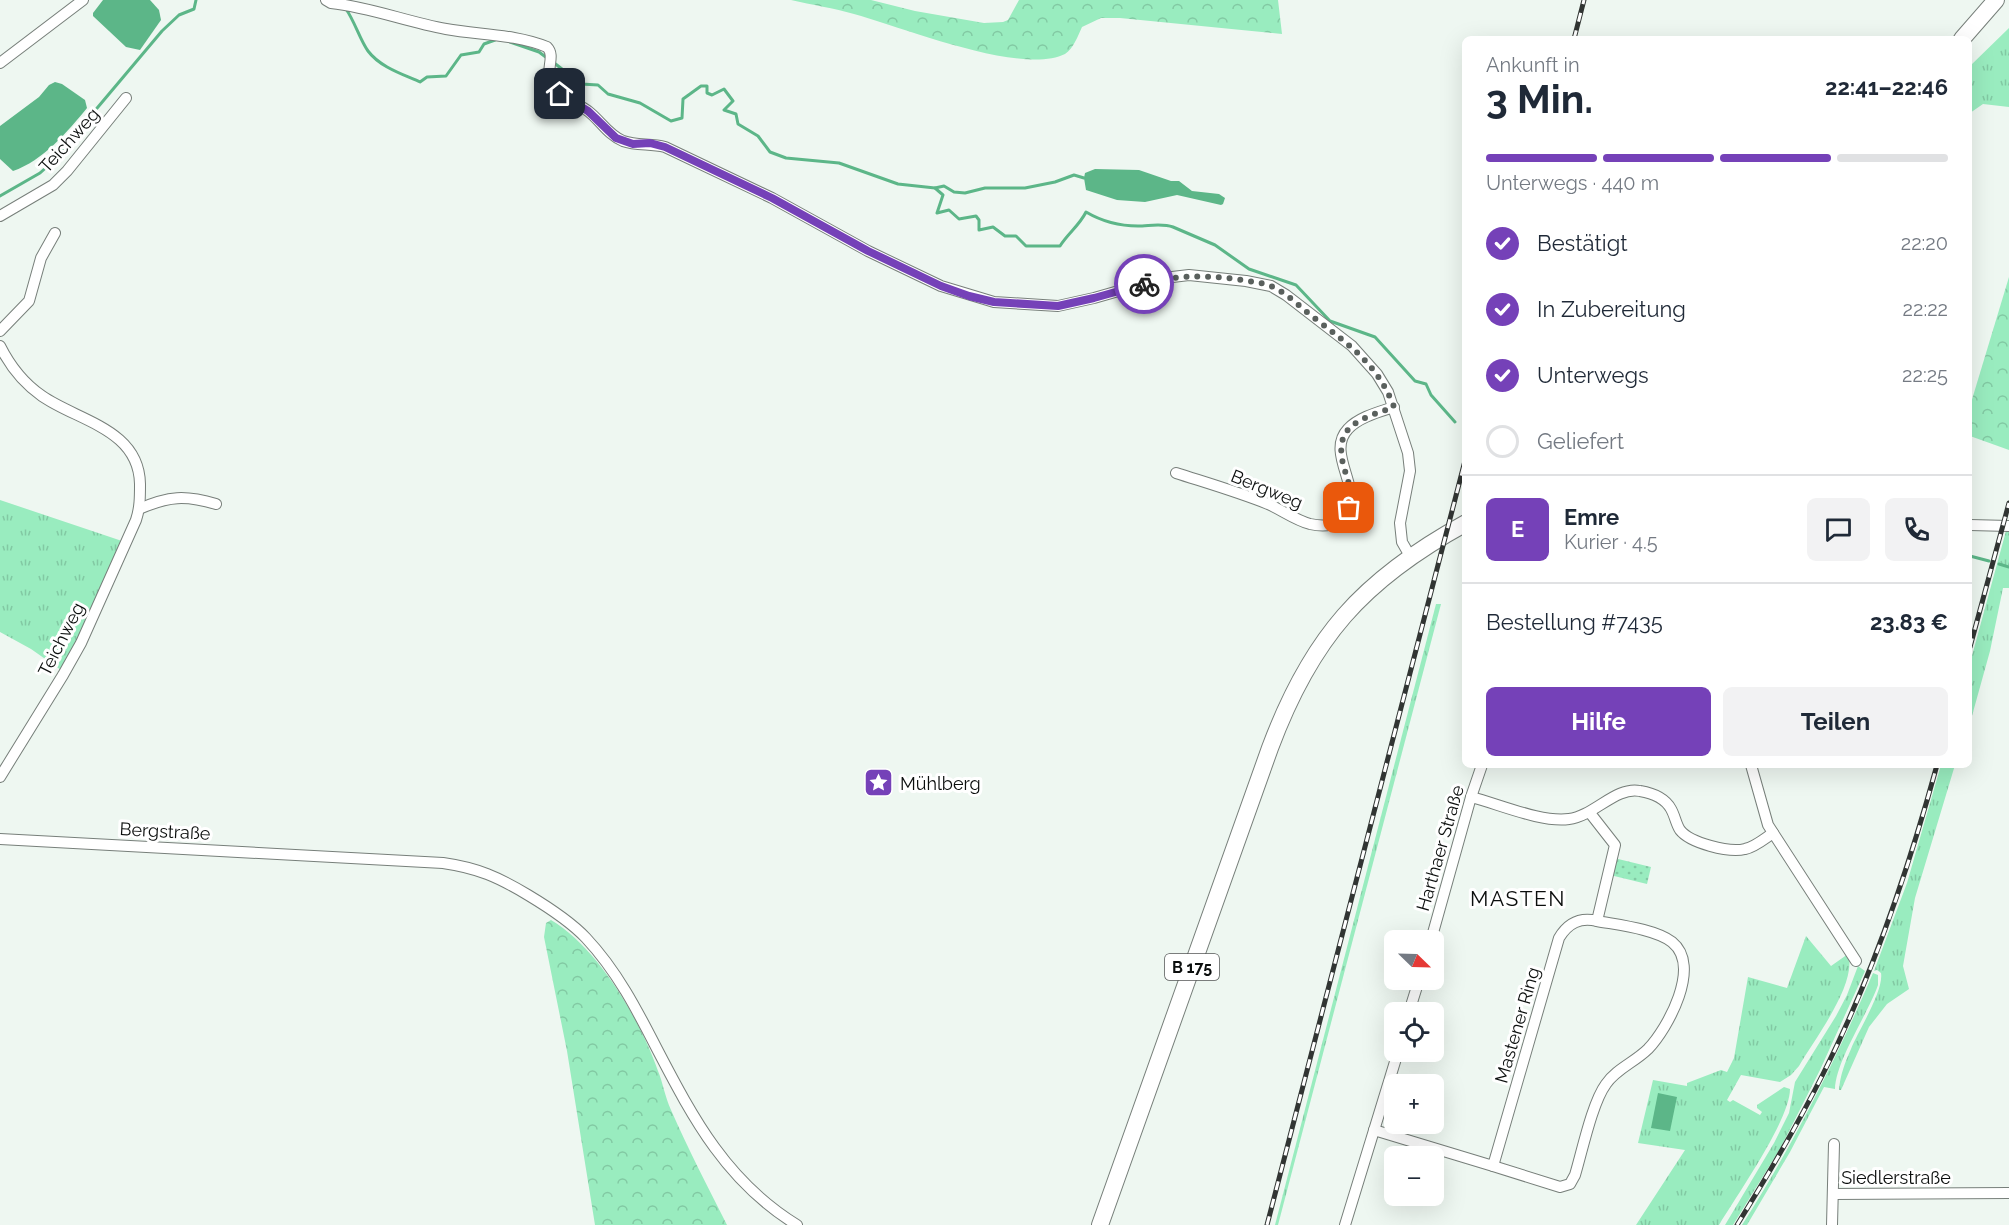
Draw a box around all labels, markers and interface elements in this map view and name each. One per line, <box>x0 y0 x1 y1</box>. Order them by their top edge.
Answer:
text: Ankunft in <box>1486 53 1580 77</box>
pin <box>534 68 585 119</box>
text: 22:41–22:46 <box>1825 74 1948 100</box>
text: 3 Min. <box>1486 76 1593 122</box>
icon: home <box>543 77 576 110</box>
street label: Teichweg <box>35 103 103 177</box>
text: Unterwegs · 440 m <box>1486 171 1659 195</box>
icon: check <box>1486 227 1519 260</box>
text: Bestätigt <box>1537 230 1628 256</box>
text: 22:20 <box>1901 231 1948 255</box>
courier <box>1114 254 1174 314</box>
icon: bike <box>1128 268 1161 301</box>
icon: check <box>1486 293 1519 326</box>
text: In Zubereitung <box>1537 296 1686 322</box>
text: 22:22 <box>1903 297 1948 321</box>
icon: check <box>1486 359 1519 392</box>
text: Unterwegs <box>1537 362 1649 388</box>
text: 22:25 <box>1902 363 1948 387</box>
text: Geliefert <box>1537 428 1624 454</box>
street label: Bergweg <box>1228 465 1306 513</box>
pin <box>1323 482 1374 533</box>
icon: bag <box>1332 491 1365 524</box>
button: chat <box>1807 498 1870 561</box>
button: phone <box>1885 498 1948 561</box>
text: Emre <box>1564 504 1619 530</box>
text: E <box>1511 516 1524 542</box>
text: Kurier · 4.5 <box>1564 530 1658 554</box>
street label: Teichweg <box>34 599 88 679</box>
text: Bestellung #7435 <box>1486 609 1663 635</box>
text: 23.83 € <box>1870 609 1948 635</box>
button: Hilfe <box>1486 687 1711 756</box>
button: Teilen <box>1723 687 1948 756</box>
place icon: Mühlberg <box>863 767 895 799</box>
place label: Mühlberg <box>900 773 981 794</box>
street label: Harthaer Straße <box>1412 782 1468 913</box>
street label: Bergstraße <box>119 818 211 844</box>
district label: MASTEN <box>1470 886 1566 911</box>
north arrow <box>1384 930 1444 990</box>
map controls <box>1384 930 1444 1206</box>
road number: B 175 <box>1165 954 1219 980</box>
street label: Mastener Ring <box>1490 965 1544 1085</box>
button: locate <box>1384 1002 1444 1062</box>
button: + <box>1384 1074 1444 1134</box>
button: − <box>1384 1146 1444 1206</box>
street label: Siedlerstraße <box>1841 1167 1951 1188</box>

